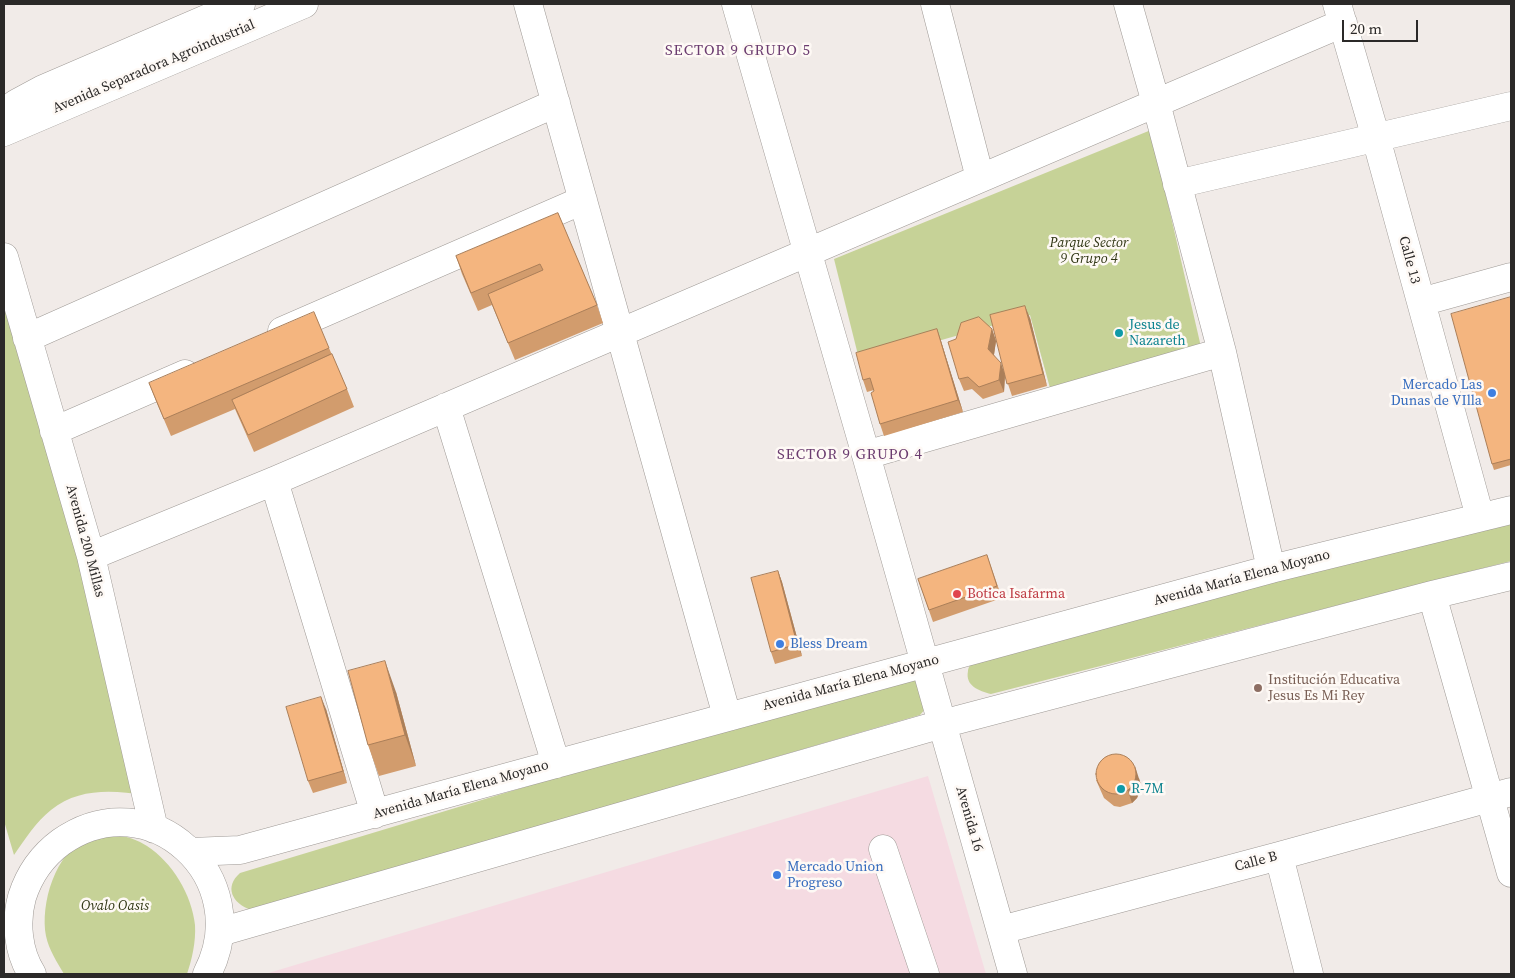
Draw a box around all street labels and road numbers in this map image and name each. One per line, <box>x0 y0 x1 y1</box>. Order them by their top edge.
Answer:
street label: Avenida Separadora Agroindustrial <box>50 17 258 117</box>
street label: Calle 13 <box>1395 234 1423 286</box>
street label: Avenida 200 Millas <box>62 483 108 599</box>
street label: Avenida María Elena Moyano <box>1152 546 1332 610</box>
street label: Avenida María Elena Moyano <box>761 651 941 715</box>
street label: Avenida María Elena Moyano <box>371 757 551 823</box>
street label: Avenida 16 <box>952 784 986 854</box>
street label: Calle B <box>1233 848 1279 876</box>

